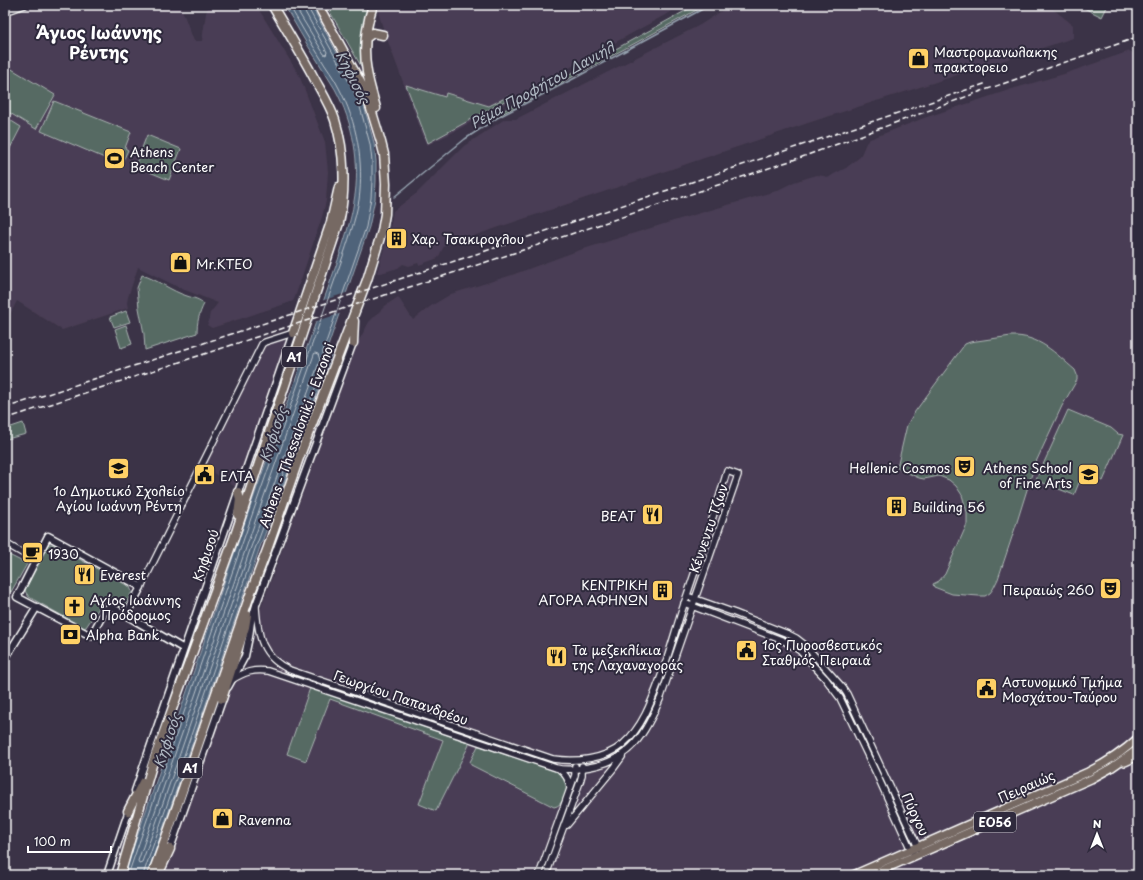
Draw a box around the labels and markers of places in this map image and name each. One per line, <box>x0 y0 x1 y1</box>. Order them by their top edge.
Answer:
place label: Μαστρομανωλακης πρακτορειο <box>934 42 1058 76</box>
shop icon: Μαστρομανωλακης πρακτορειο <box>905 45 931 71</box>
place label: Athens Beach Center <box>130 142 215 176</box>
sports icon: Athens Beach Center <box>101 145 127 171</box>
building icon: Χαρ. Τσακιρογλου <box>384 225 410 251</box>
place label: Χαρ. Τσακιρογλου <box>412 229 524 248</box>
shop icon: Mr.KTEO <box>167 250 193 276</box>
place label: Mr.KTEO <box>196 254 253 273</box>
theatre icon: Hellenic Cosmos <box>952 454 978 480</box>
school or university icon: 1ο Δημοτικό Σχολείο Αγίου Ιωάννη Ρέντη <box>106 455 132 481</box>
place label: Hellenic Cosmos <box>849 458 950 477</box>
place label: Athens School of Fine Arts <box>983 458 1072 492</box>
school or university icon: Athens School of Fine Arts <box>1075 461 1101 487</box>
public building icon: ΕΛΤΑ <box>192 462 218 488</box>
place label: ΕΛΤΑ <box>220 466 254 485</box>
place label: 1ο Δημοτικό Σχολείο Αγίου Ιωάννη Ρέντη <box>53 481 185 515</box>
building icon: Building 56 <box>883 493 909 519</box>
place label: Building 56 <box>912 497 985 516</box>
restaurant icon: ΒΕΑΤ <box>639 502 665 528</box>
place label: ΒΕΑΤ <box>601 506 636 525</box>
cafe icon: 1930 <box>19 540 45 566</box>
place label: 1930 <box>48 544 79 563</box>
restaurant icon: Everest <box>71 561 97 587</box>
place label: Everest <box>100 565 146 584</box>
place label: ΚΕΝΤΡΙΚΗ ΑΓΟΡΑ ΑΦΗΝΩΝ <box>539 575 648 609</box>
theatre icon: Πειραιώς 260 <box>1097 576 1123 602</box>
building icon: ΚΕΝΤΡΙΚΗ ΑΓΟΡΑ ΑΦΗΝΩΝ <box>650 578 676 604</box>
place label: Πειραιώς 260 <box>1002 580 1094 599</box>
place label: Αγίος Ιωάννης ο Πρόδρομος <box>90 590 182 624</box>
church icon: Αγίος Ιωάννης ο Πρόδρομος <box>62 593 88 619</box>
bank icon: Alpha Bank <box>57 621 83 647</box>
place label: Alpha Bank <box>86 625 160 644</box>
place label: 1ος Πυροσβεστικός Σταθμός Πειραιά <box>762 635 883 669</box>
public building icon: 1ος Πυροσβεστικός Σταθμός Πειραιά <box>733 638 759 664</box>
place label: Τα μεζεκλίκια της Λαχαναγοράς <box>572 640 684 674</box>
restaurant icon: Τα μεζεκλίκια της Λαχαναγοράς <box>543 643 569 669</box>
place label: Αστυνομικό Τμήμα Μοσχάτου-Ταύρου <box>1002 672 1123 706</box>
public building icon: Αστυνομικό Τμήμα Μοσχάτου-Ταύρου <box>974 675 1000 701</box>
shop icon: Ravenna <box>209 806 235 832</box>
place label: Ravenna <box>238 810 292 829</box>

